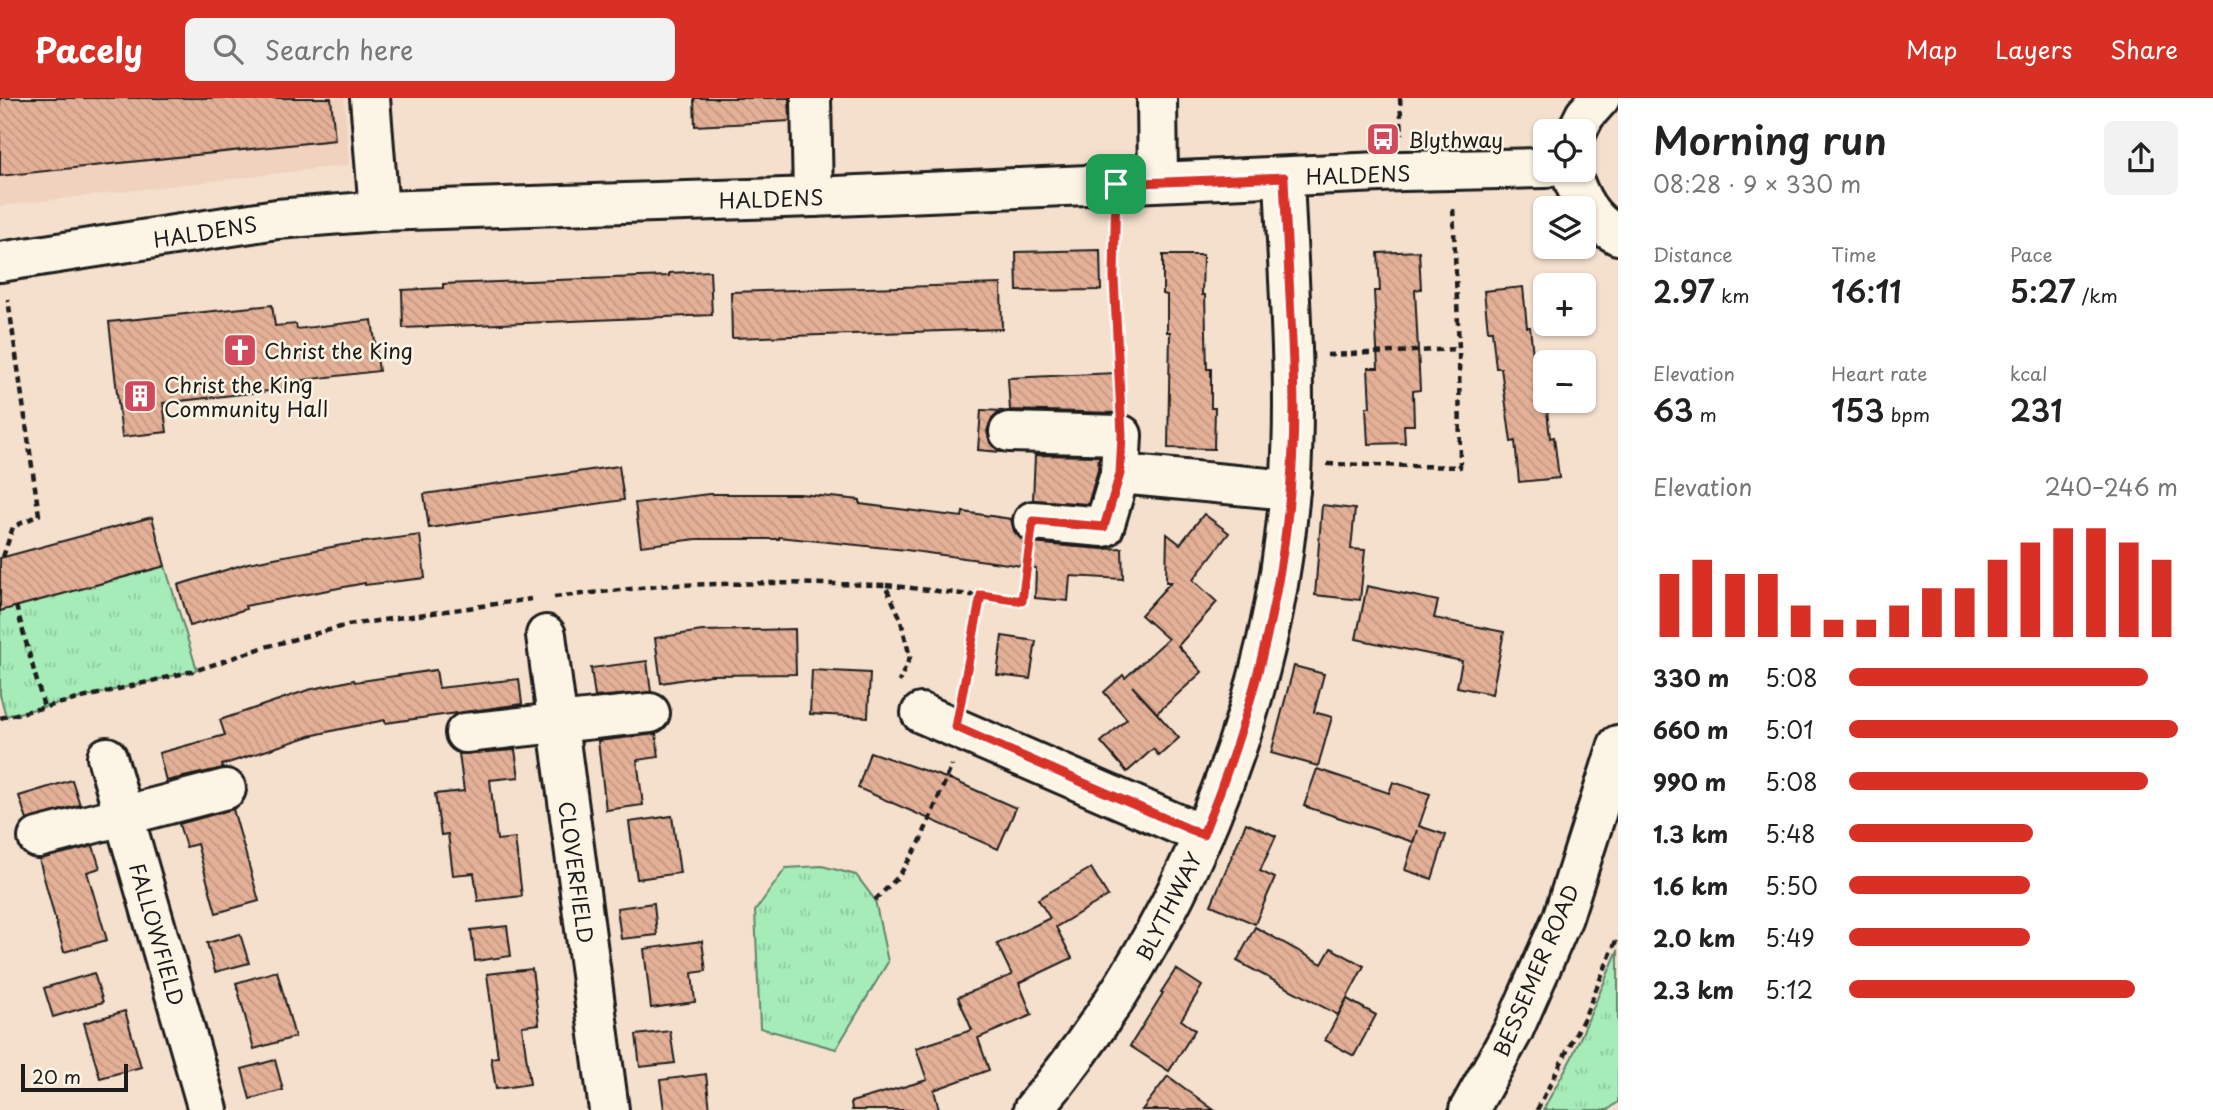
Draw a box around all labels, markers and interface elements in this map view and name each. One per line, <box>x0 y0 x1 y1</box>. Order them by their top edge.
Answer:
search box <box>185 18 675 81</box>
text: Pacely <box>35 24 143 74</box>
icon: search <box>209 30 247 68</box>
text: Search here <box>265 30 413 69</box>
text: Map <box>1906 31 1957 67</box>
text: Layers <box>1995 31 2072 67</box>
text: Share <box>2110 31 2178 67</box>
text: Morning run <box>1653 111 1887 168</box>
map controls <box>1533 119 1596 413</box>
button: locate <box>1533 119 1596 182</box>
bus stop icon: Blythway <box>1364 120 1402 158</box>
button: share <box>2104 121 2178 195</box>
place label: Blythway <box>1408 123 1503 155</box>
pin <box>1086 154 1146 214</box>
street label: HALDENS <box>1305 156 1411 192</box>
icon: arrive <box>1097 165 1135 203</box>
text: 08:28 · 9 × 330 m <box>1653 166 1861 201</box>
street label: HALDENS <box>718 180 824 216</box>
button: layers <box>1533 196 1596 259</box>
street label: HALDENS <box>151 207 259 255</box>
text: Distance <box>1653 240 1733 268</box>
text: Time <box>1831 240 1876 268</box>
text: Pace <box>2010 240 2053 268</box>
text: 2.97 <box>1653 268 1715 313</box>
text: 16:11 <box>1831 268 1902 313</box>
text: 5:27 <box>2010 268 2075 313</box>
button: + <box>1533 273 1596 336</box>
text: km <box>1715 281 1749 309</box>
text: /km <box>2075 281 2118 309</box>
church icon: Christ the King <box>221 331 259 369</box>
place label: Christ the King <box>264 334 413 366</box>
button: − <box>1533 350 1596 413</box>
text: Elevation <box>1653 359 1735 387</box>
text: Heart rate <box>1831 359 1927 387</box>
text: kcal <box>2010 359 2048 387</box>
place label: Christ the King Community Hall <box>164 368 328 424</box>
building icon: Christ the King Community Hall <box>121 377 159 415</box>
text: 63 <box>1653 387 1693 432</box>
text: 153 <box>1831 387 1885 432</box>
text: 231 <box>2010 387 2063 432</box>
text: m <box>1693 400 1717 428</box>
text: bpm <box>1885 400 1930 428</box>
text: Elevation <box>1653 469 1752 504</box>
text: 240–246 m <box>2044 469 2178 504</box>
text: 330 m <box>1653 660 1729 695</box>
text: 5:08 <box>1765 660 1818 695</box>
text: 660 m <box>1653 712 1729 747</box>
text: 5:01 <box>1765 712 1813 747</box>
text: 990 m <box>1653 764 1726 799</box>
text: 5:08 <box>1765 764 1818 799</box>
street label: CLOVERFIELD <box>551 799 603 945</box>
text: 1.3 km <box>1653 816 1728 851</box>
text: 5:48 <box>1765 816 1816 851</box>
street label: BLYTHWAY <box>1127 846 1209 966</box>
street label: FALLOWFIELD <box>122 859 194 1009</box>
text: 1.6 km <box>1653 868 1728 903</box>
text: 5:50 <box>1765 868 1818 903</box>
street label: BESSEMER ROAD <box>1484 879 1586 1061</box>
text: 2.0 km <box>1653 920 1735 955</box>
text: 5:49 <box>1765 920 1815 955</box>
text: 2.3 km <box>1653 972 1734 1007</box>
text: 5:12 <box>1765 972 1813 1007</box>
scale bar <box>21 1061 128 1093</box>
text: 20 m <box>32 1062 81 1090</box>

